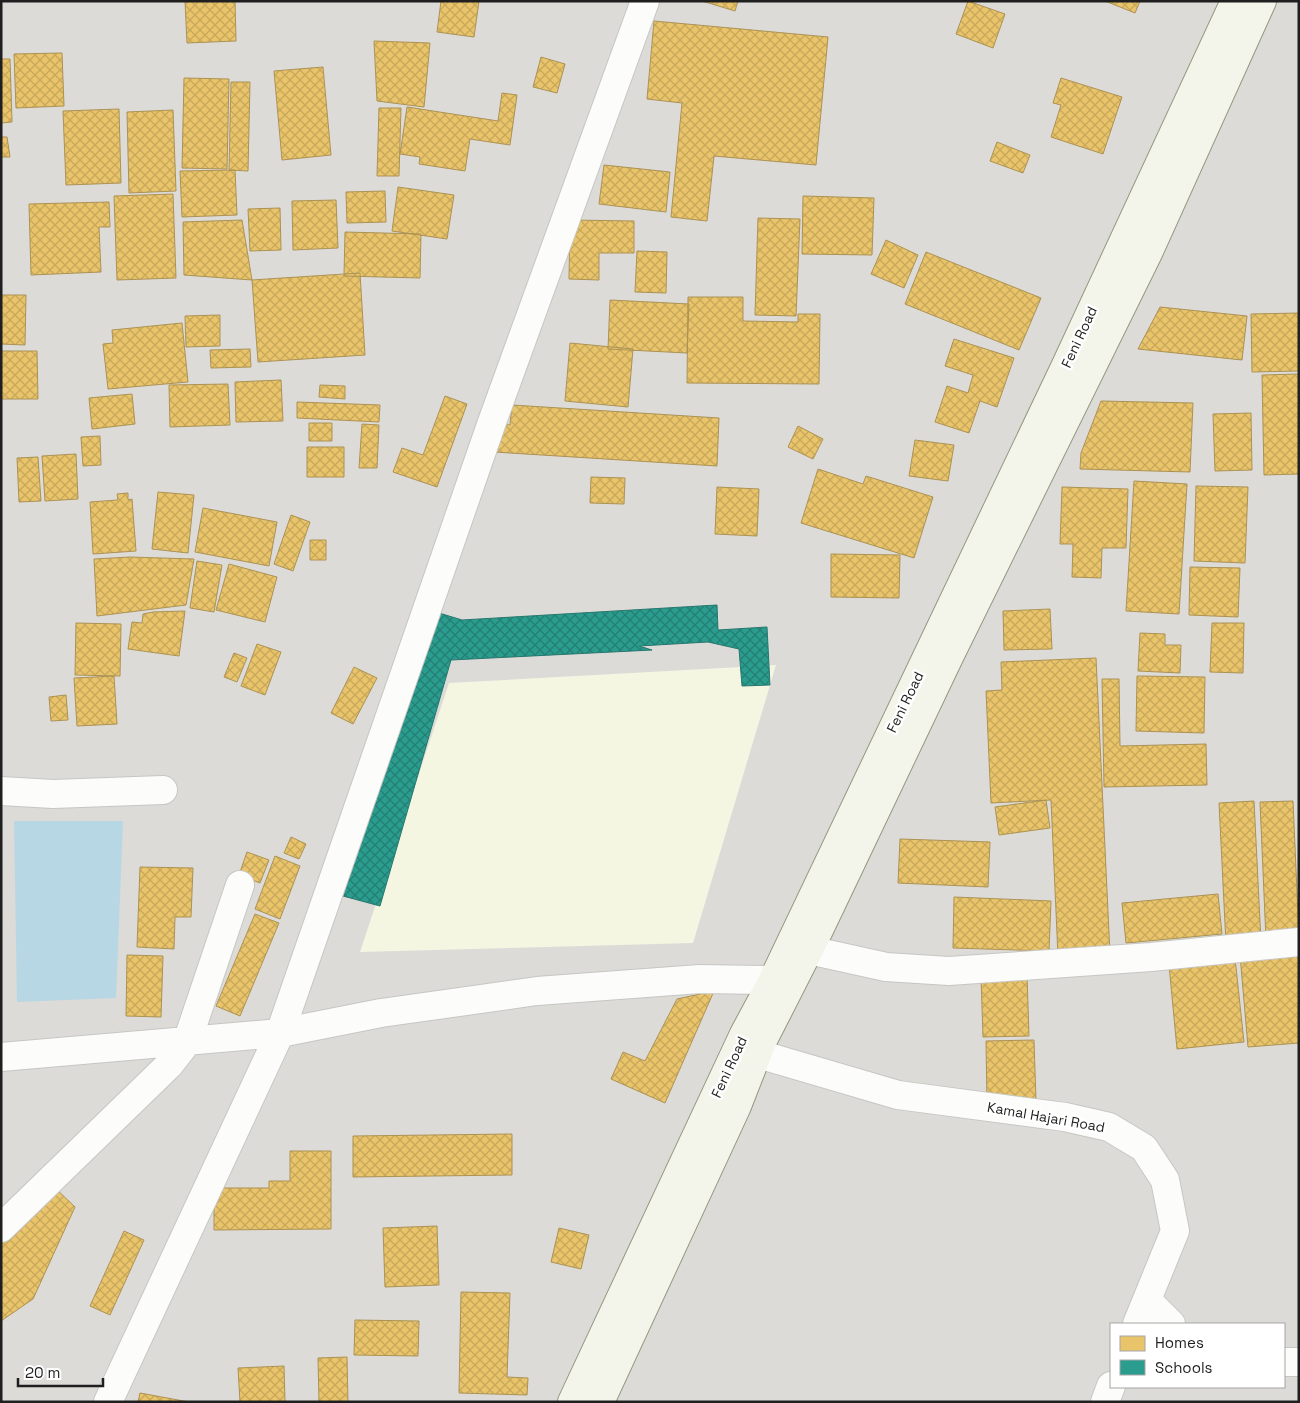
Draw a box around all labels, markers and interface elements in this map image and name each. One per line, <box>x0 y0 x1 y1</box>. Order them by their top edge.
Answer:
street label: Feni Road <box>1057 303 1101 371</box>
street label: Feni Road <box>883 669 927 735</box>
street label: Feni Road <box>707 1033 751 1101</box>
street label: Kamal Hajari Road <box>986 1098 1106 1136</box>
legend <box>1110 1323 1285 1388</box>
text: Homes <box>1155 1333 1204 1352</box>
scale bar <box>18 1356 102 1388</box>
text: Schools <box>1155 1358 1213 1377</box>
text: 20 m <box>25 1363 60 1382</box>

